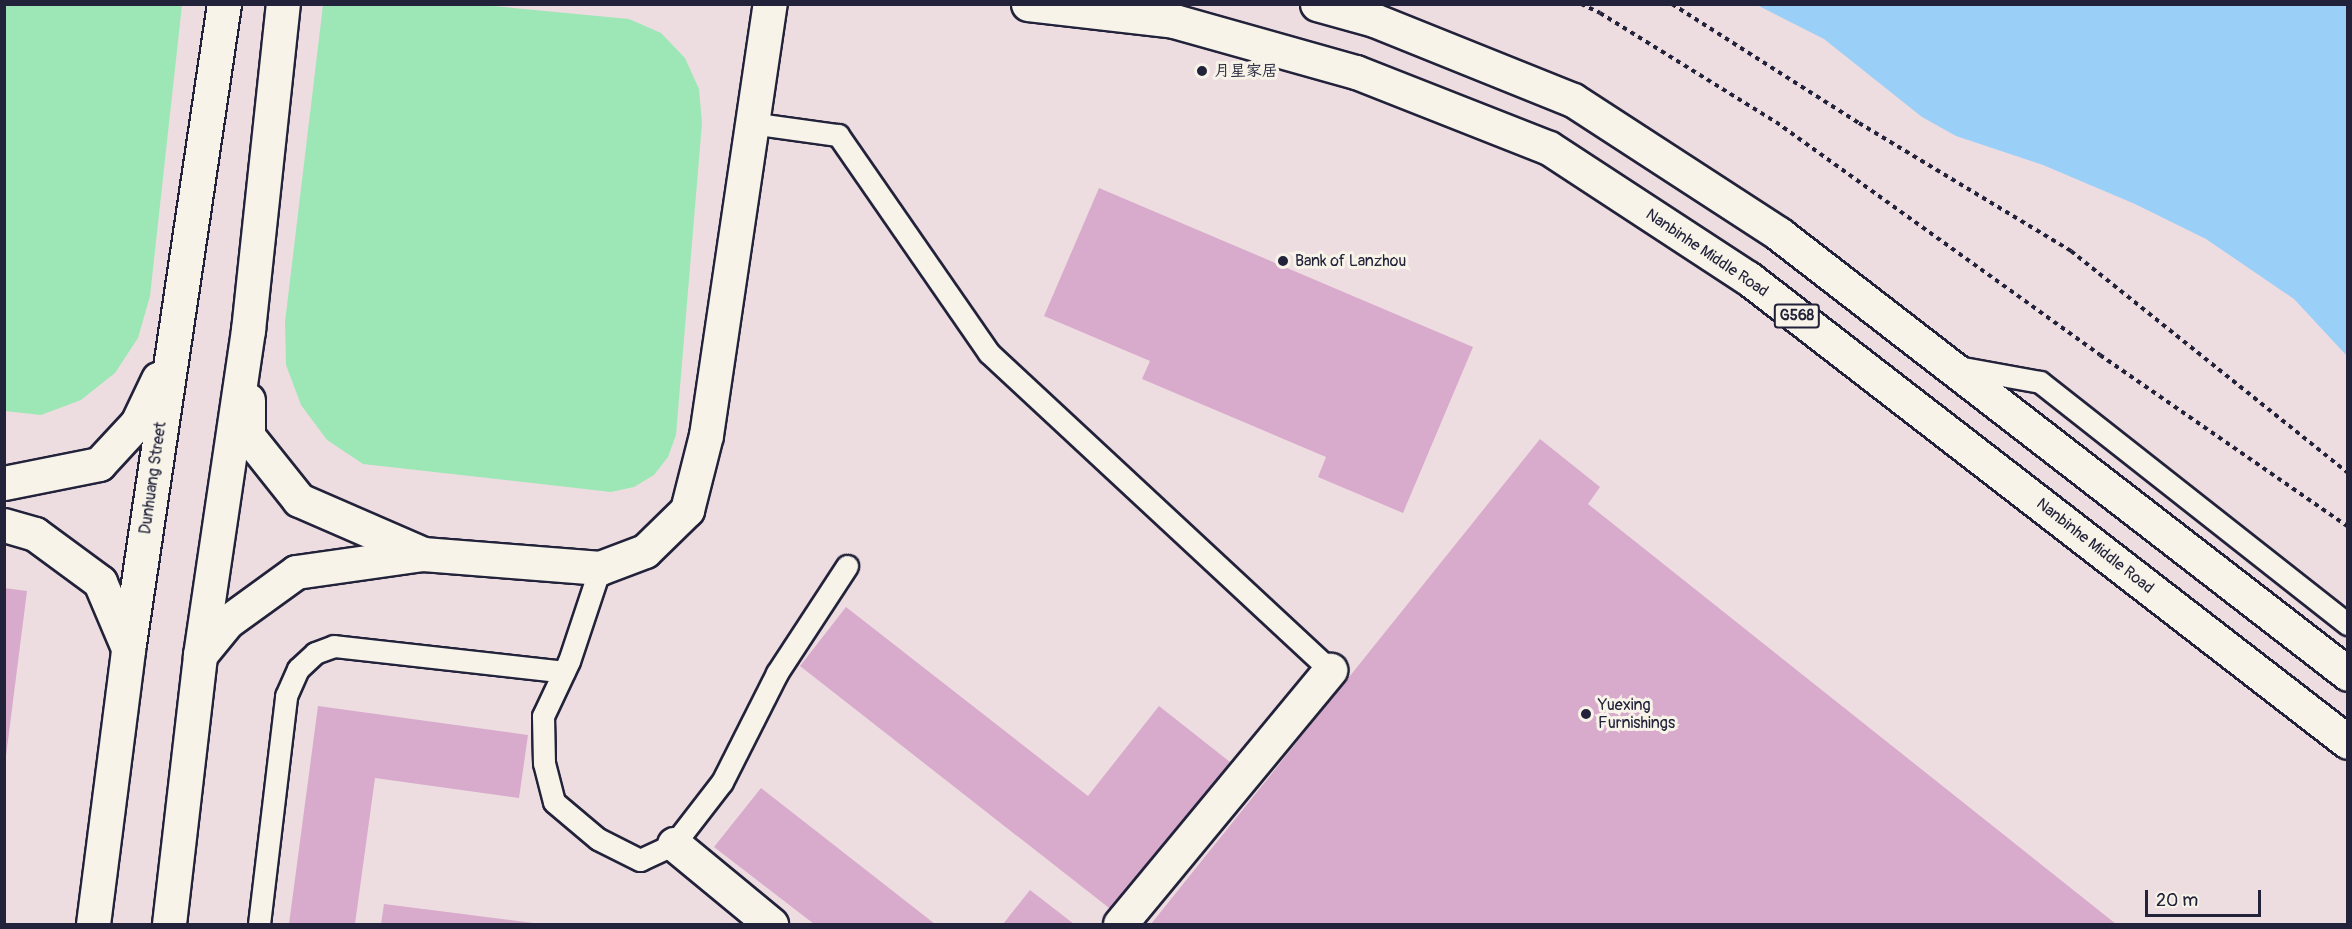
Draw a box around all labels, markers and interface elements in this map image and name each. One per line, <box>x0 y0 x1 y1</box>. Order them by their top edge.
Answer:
place label: 月星家居 <box>1214 61 1278 81</box>
marker: 月星家居 <box>1195 64 1209 78</box>
street label: Nanbinhe Middle Road <box>1642 205 1772 301</box>
place label: Bank of Lanzhou <box>1295 251 1406 271</box>
marker: Bank of Lanzhou <box>1276 254 1290 268</box>
road number: G568 <box>1773 304 1821 328</box>
street label: Dunhuang Street <box>136 421 170 535</box>
street label: Nanbinhe Middle Road <box>2032 494 2158 598</box>
place label: Yuexing Furnishings <box>1598 695 1675 733</box>
marker: Yuexing Furnishings <box>1579 707 1593 721</box>
scale bar <box>2148 878 2264 916</box>
text: 20 m <box>2156 889 2198 912</box>

